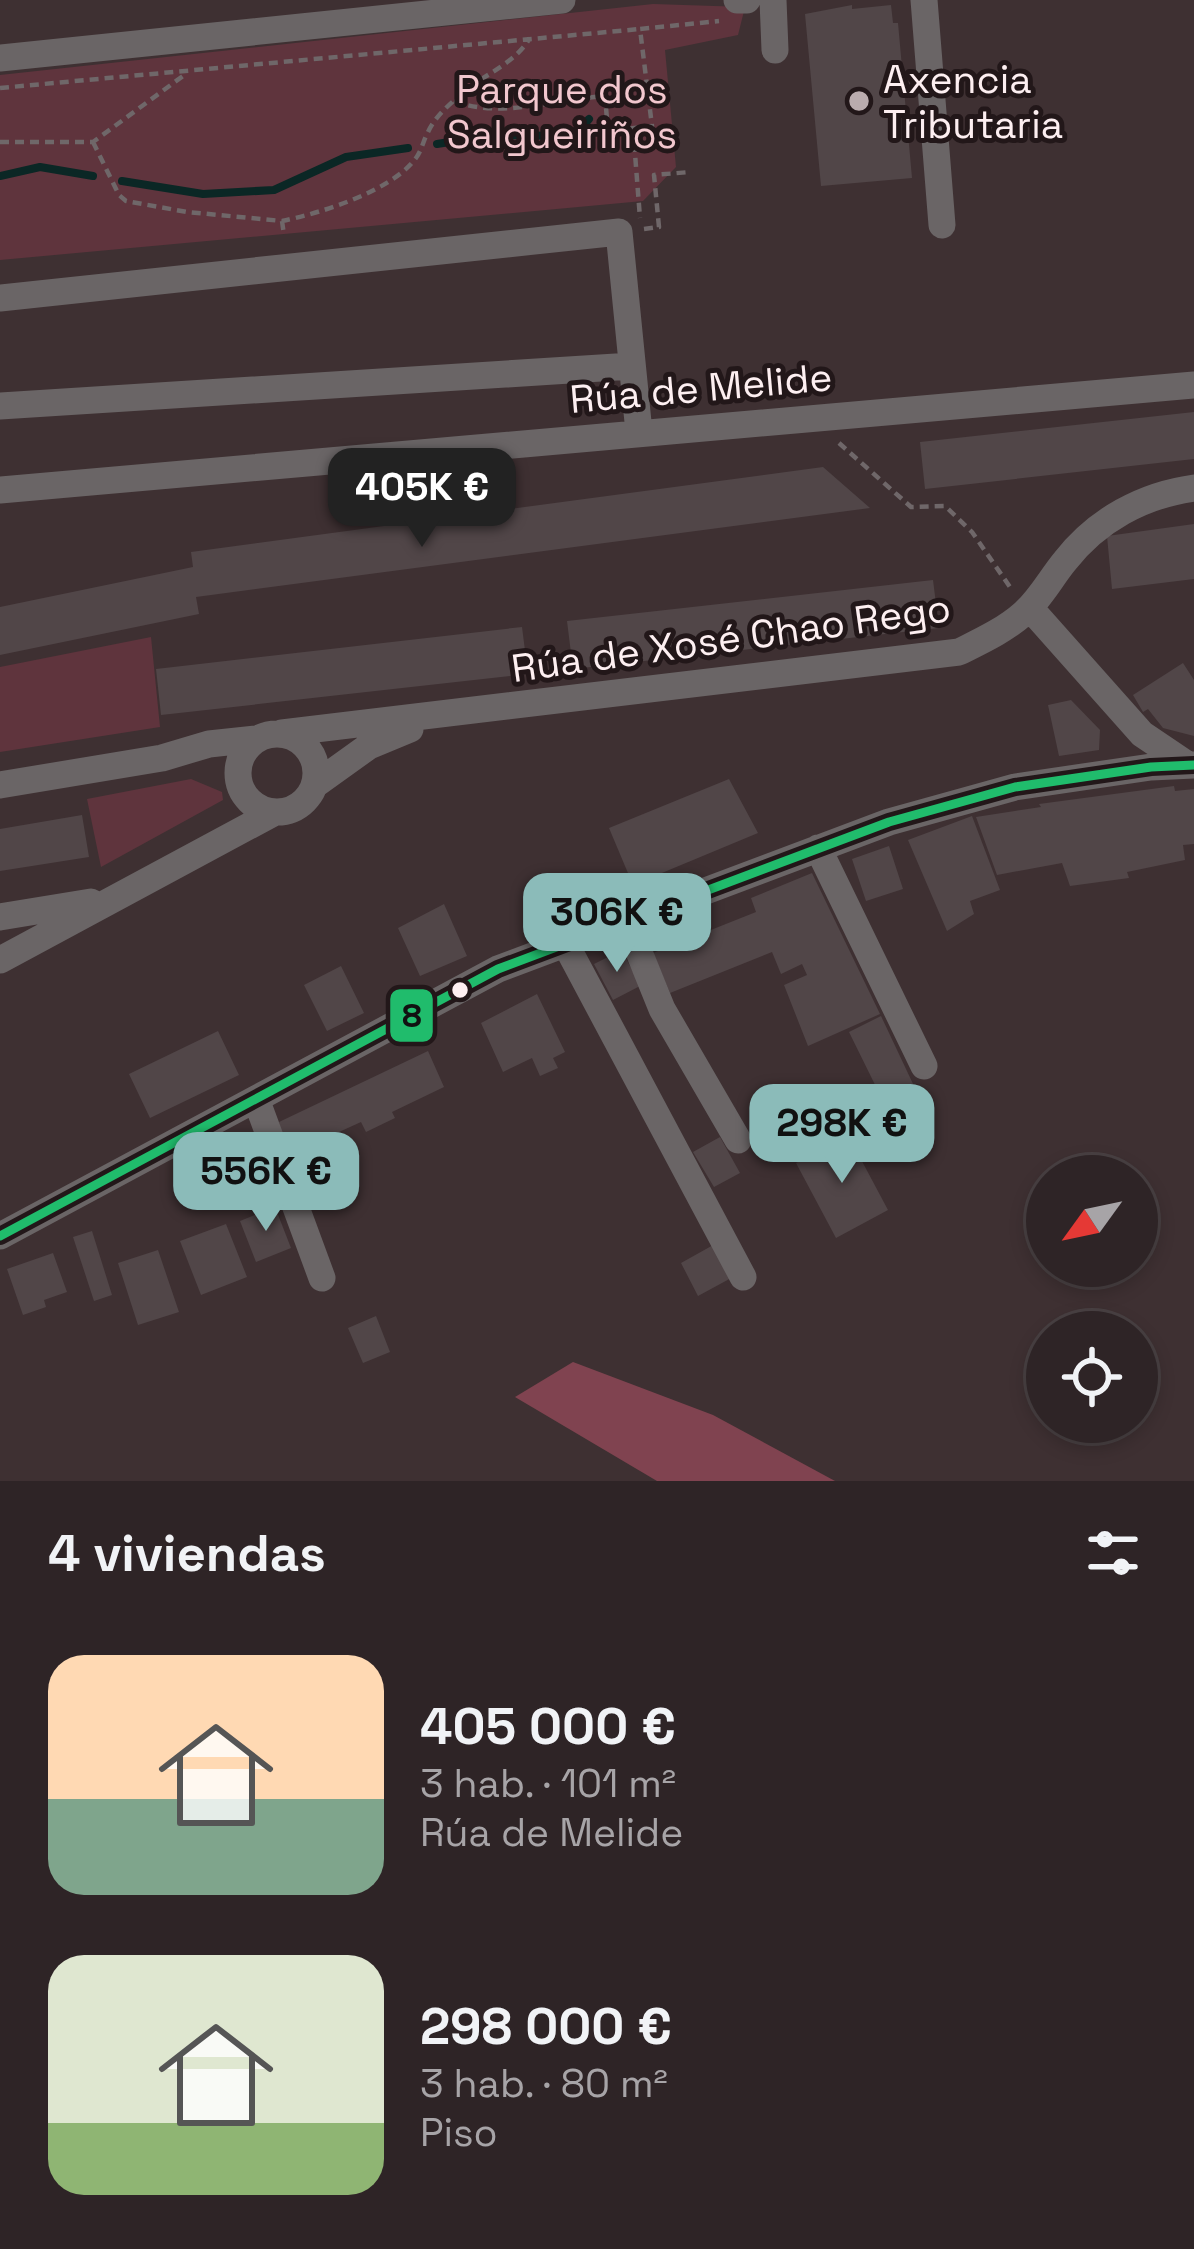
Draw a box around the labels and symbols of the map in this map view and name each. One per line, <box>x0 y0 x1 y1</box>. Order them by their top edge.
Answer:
place label: Axencia Tributaria <box>883 55 1063 149</box>
park label: Parque dos Salgueiriños <box>447 65 677 159</box>
marker: Axencia Tributaria <box>846 88 872 114</box>
street label: Rúa de Melide <box>568 352 834 424</box>
pin: 405K € <box>324 448 520 550</box>
street label: Rúa de Xosé Chao Rego <box>508 583 954 693</box>
pin: 306K € <box>519 873 715 975</box>
unlabelled marker <box>449 979 471 1001</box>
line badge: 8 <box>388 987 435 1044</box>
text: 8 <box>402 995 422 1037</box>
pin: 298K € <box>744 1084 940 1186</box>
pin: 556K € <box>168 1132 364 1234</box>
north arrow <box>1026 1155 1158 1287</box>

